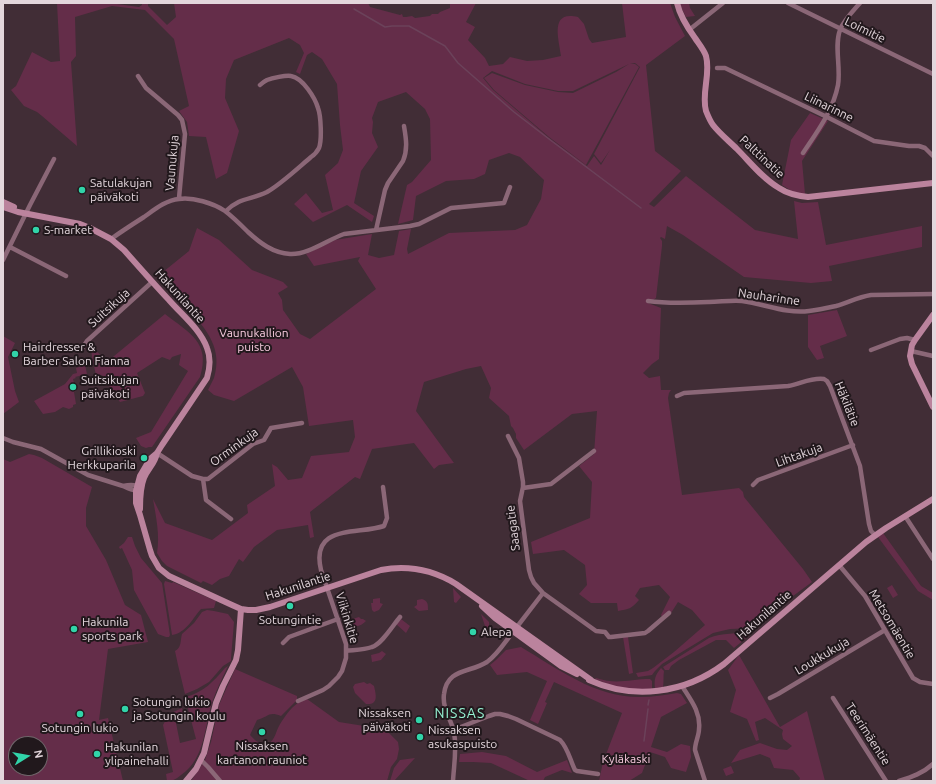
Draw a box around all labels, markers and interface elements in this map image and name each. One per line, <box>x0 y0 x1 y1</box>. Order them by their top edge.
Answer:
street label: Loimitie <box>842 14 888 46</box>
street label: Liinarinne <box>802 89 856 125</box>
street label: Palttinatie <box>737 133 787 181</box>
street label: Vaunukuja <box>162 134 182 192</box>
place label: Satulakujan päiväkoti <box>90 176 152 204</box>
marker: Satulakujan päiväkoti <box>77 185 87 195</box>
place label: S-market <box>44 223 92 237</box>
marker: S-market <box>31 225 41 235</box>
street label: Hakunilantie <box>152 266 208 326</box>
street label: Suitsikuja <box>85 286 133 330</box>
street label: Nauharinne <box>737 286 801 308</box>
park label: Vaunukallion puisto <box>219 326 289 354</box>
place label: Hairdresser & Barber Salon Fianna <box>23 340 130 368</box>
marker: Hairdresser & Barber Salon Fianna <box>10 349 20 359</box>
place label: Suitsikujan päiväkoti <box>81 373 139 401</box>
street label: Häkilätie <box>832 379 862 429</box>
marker: Suitsikujan päiväkoti <box>68 382 78 392</box>
street label: Orminkuja <box>207 425 261 469</box>
street label: Lihtakuja <box>774 440 824 470</box>
place label: Grillikioski Herkkuparila <box>68 444 136 472</box>
marker: Grillikioski Herkkuparila <box>139 453 149 463</box>
street label: Saagatie <box>503 504 523 552</box>
street label: Hakunilantie <box>264 569 332 603</box>
street label: Hakunilantie <box>734 587 794 643</box>
street label: Metsomäentie <box>866 587 918 661</box>
street label: Viikinkitie <box>332 591 362 645</box>
marker: Sotungintie <box>285 601 295 611</box>
place label: Sotungintie <box>259 613 321 627</box>
place label: Hakunila sports park <box>82 615 142 643</box>
marker: Hakunila sports park <box>69 624 79 634</box>
place label: Alepa <box>481 625 512 639</box>
marker: Alepa <box>468 627 478 637</box>
street label: Loukkukuja <box>792 634 852 678</box>
place label: Sotungin lukio ja Sotungin koulu <box>133 695 226 723</box>
street label: Teerimäentie <box>843 700 893 768</box>
marker: Sotungin lukio ja Sotungin koulu <box>120 704 130 714</box>
district label: NISSAS <box>435 705 485 721</box>
place label: Nissaksen päiväkoti <box>358 706 411 734</box>
marker: Sotungin lukio <box>75 709 85 719</box>
marker: Nissaksen päiväkoti <box>414 715 424 725</box>
place label: Sotungin lukio <box>41 721 119 735</box>
place label: Nissaksen asukaspuisto <box>428 723 497 751</box>
marker: Nissaksen kartanon rauniot <box>257 727 267 737</box>
marker: Nissaksen asukaspuisto <box>415 732 425 742</box>
north arrow <box>8 736 48 776</box>
place label: Nissaksen kartanon rauniot <box>217 739 307 767</box>
place label: Hakunilan ylipainehalli <box>105 740 169 768</box>
text: N <box>32 749 45 759</box>
marker: Hakunilan ylipainehalli <box>92 749 102 759</box>
park label: Kyläkaski <box>602 752 650 766</box>

